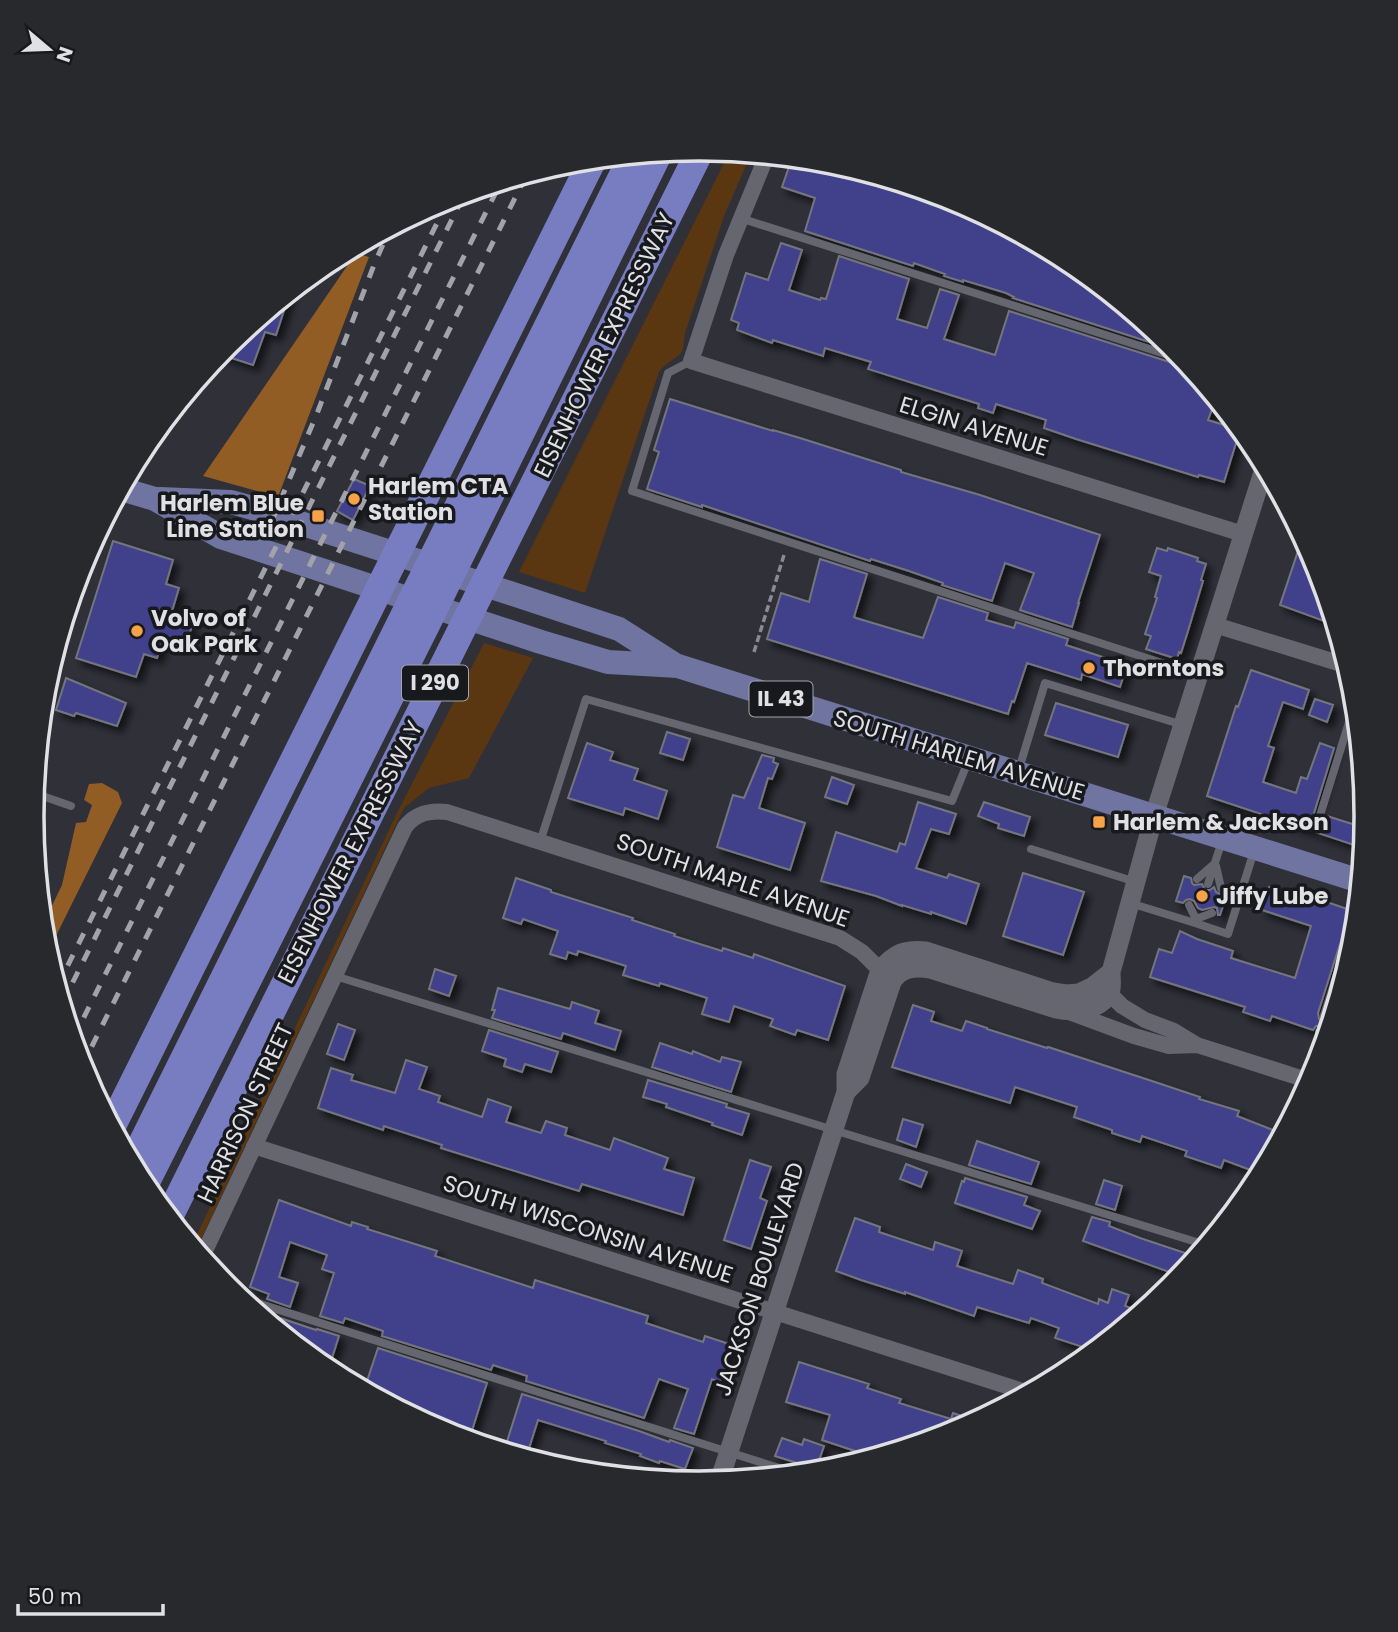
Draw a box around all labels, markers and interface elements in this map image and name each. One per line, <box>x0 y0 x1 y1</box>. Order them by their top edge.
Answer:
north arrow <box>14 14 84 84</box>
text: N <box>50 43 80 66</box>
street label: EISENHOWER EXPRESSWAY <box>526 207 682 483</box>
street label: ELGIN AVENUE <box>896 388 1052 464</box>
place label: Harlem CTA Station <box>368 470 509 528</box>
place label: Harlem Blue Line Station <box>160 487 304 545</box>
marker: Harlem CTA Station <box>346 491 362 507</box>
marker: Harlem Blue Line Station <box>310 508 326 524</box>
place label: Volvo of Oak Park <box>151 602 259 660</box>
marker: Volvo of Oak Park <box>129 623 145 639</box>
place label: Thorntons <box>1103 652 1224 684</box>
marker: Thorntons <box>1081 660 1097 676</box>
road number: I 290 <box>402 666 468 700</box>
road number: IL 43 <box>750 682 812 716</box>
street label: SOUTH HARLEM AVENUE <box>830 702 1088 808</box>
street label: EISENHOWER EXPRESSWAY <box>270 715 430 989</box>
place label: Harlem & Jackson <box>1113 806 1329 838</box>
marker: Harlem & Jackson <box>1091 814 1107 830</box>
street label: SOUTH MAPLE AVENUE <box>612 825 854 935</box>
place label: Jiffy Lube <box>1216 880 1328 912</box>
marker: Jiffy Lube <box>1194 888 1210 904</box>
street label: HARRISON STREET <box>189 1018 301 1208</box>
street label: JACKSON BOULEVARD <box>706 1158 812 1400</box>
street label: SOUTH WISCONSIN AVENUE <box>439 1167 737 1291</box>
scale bar <box>18 1572 163 1616</box>
text: 50 m <box>28 1582 82 1611</box>

